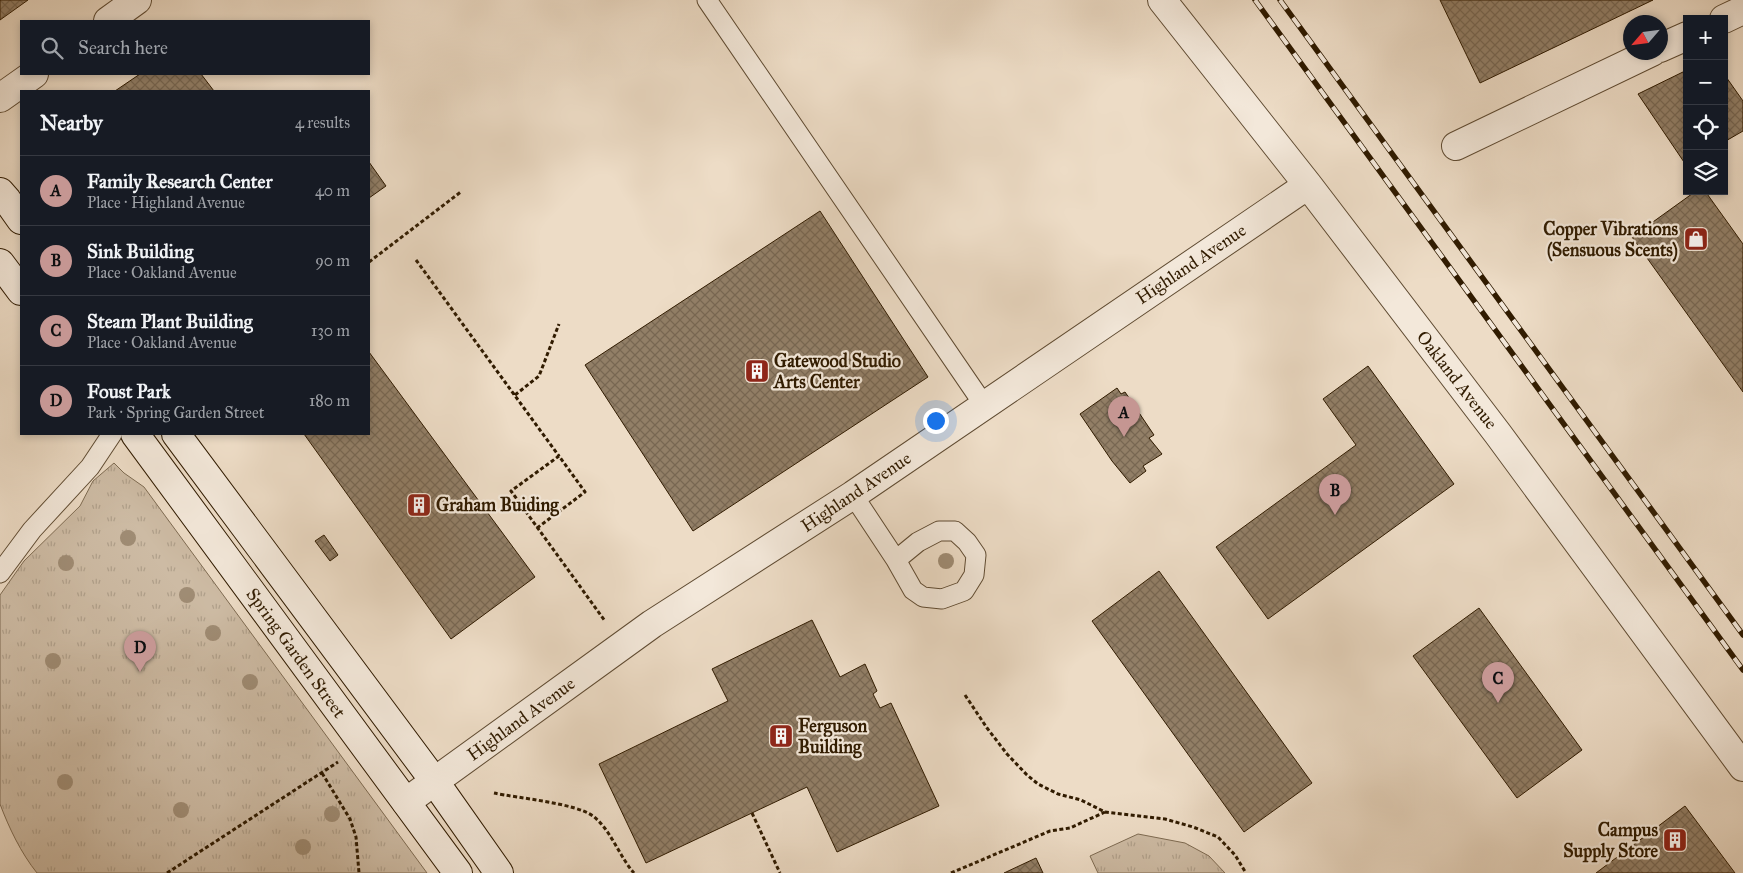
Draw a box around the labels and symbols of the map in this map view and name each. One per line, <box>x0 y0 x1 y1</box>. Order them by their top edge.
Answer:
north arrow <box>1623 15 1668 60</box>
place label: Copper Vibrations (Sensuous Scents) <box>1543 218 1678 262</box>
street label: Highland Avenue <box>1132 219 1251 310</box>
shop icon: Copper Vibrations (Sensuous Scents) <box>1683 226 1709 252</box>
street label: Oakland Avenue <box>1412 326 1502 434</box>
place label: Gatewood Studio Arts Center <box>773 350 901 393</box>
building icon: Gatewood Studio Arts Center <box>744 358 770 384</box>
pin: A <box>1108 396 1140 437</box>
your location <box>923 408 949 434</box>
street label: Highland Avenue <box>797 447 916 538</box>
pin: B <box>1319 474 1351 515</box>
building icon: Graham Buiding <box>406 492 432 518</box>
place label: Graham Buiding <box>436 494 559 517</box>
street label: Spring Garden Street <box>241 584 351 723</box>
pin: D <box>124 631 156 672</box>
pin: C <box>1482 662 1514 703</box>
street label: Highland Avenue <box>463 672 580 766</box>
place label: Ferguson Building <box>798 715 868 759</box>
building icon: Ferguson Building <box>768 723 794 749</box>
place label: Campus Supply Store <box>1563 819 1658 863</box>
building icon: Campus Supply Store <box>1662 827 1688 853</box>

